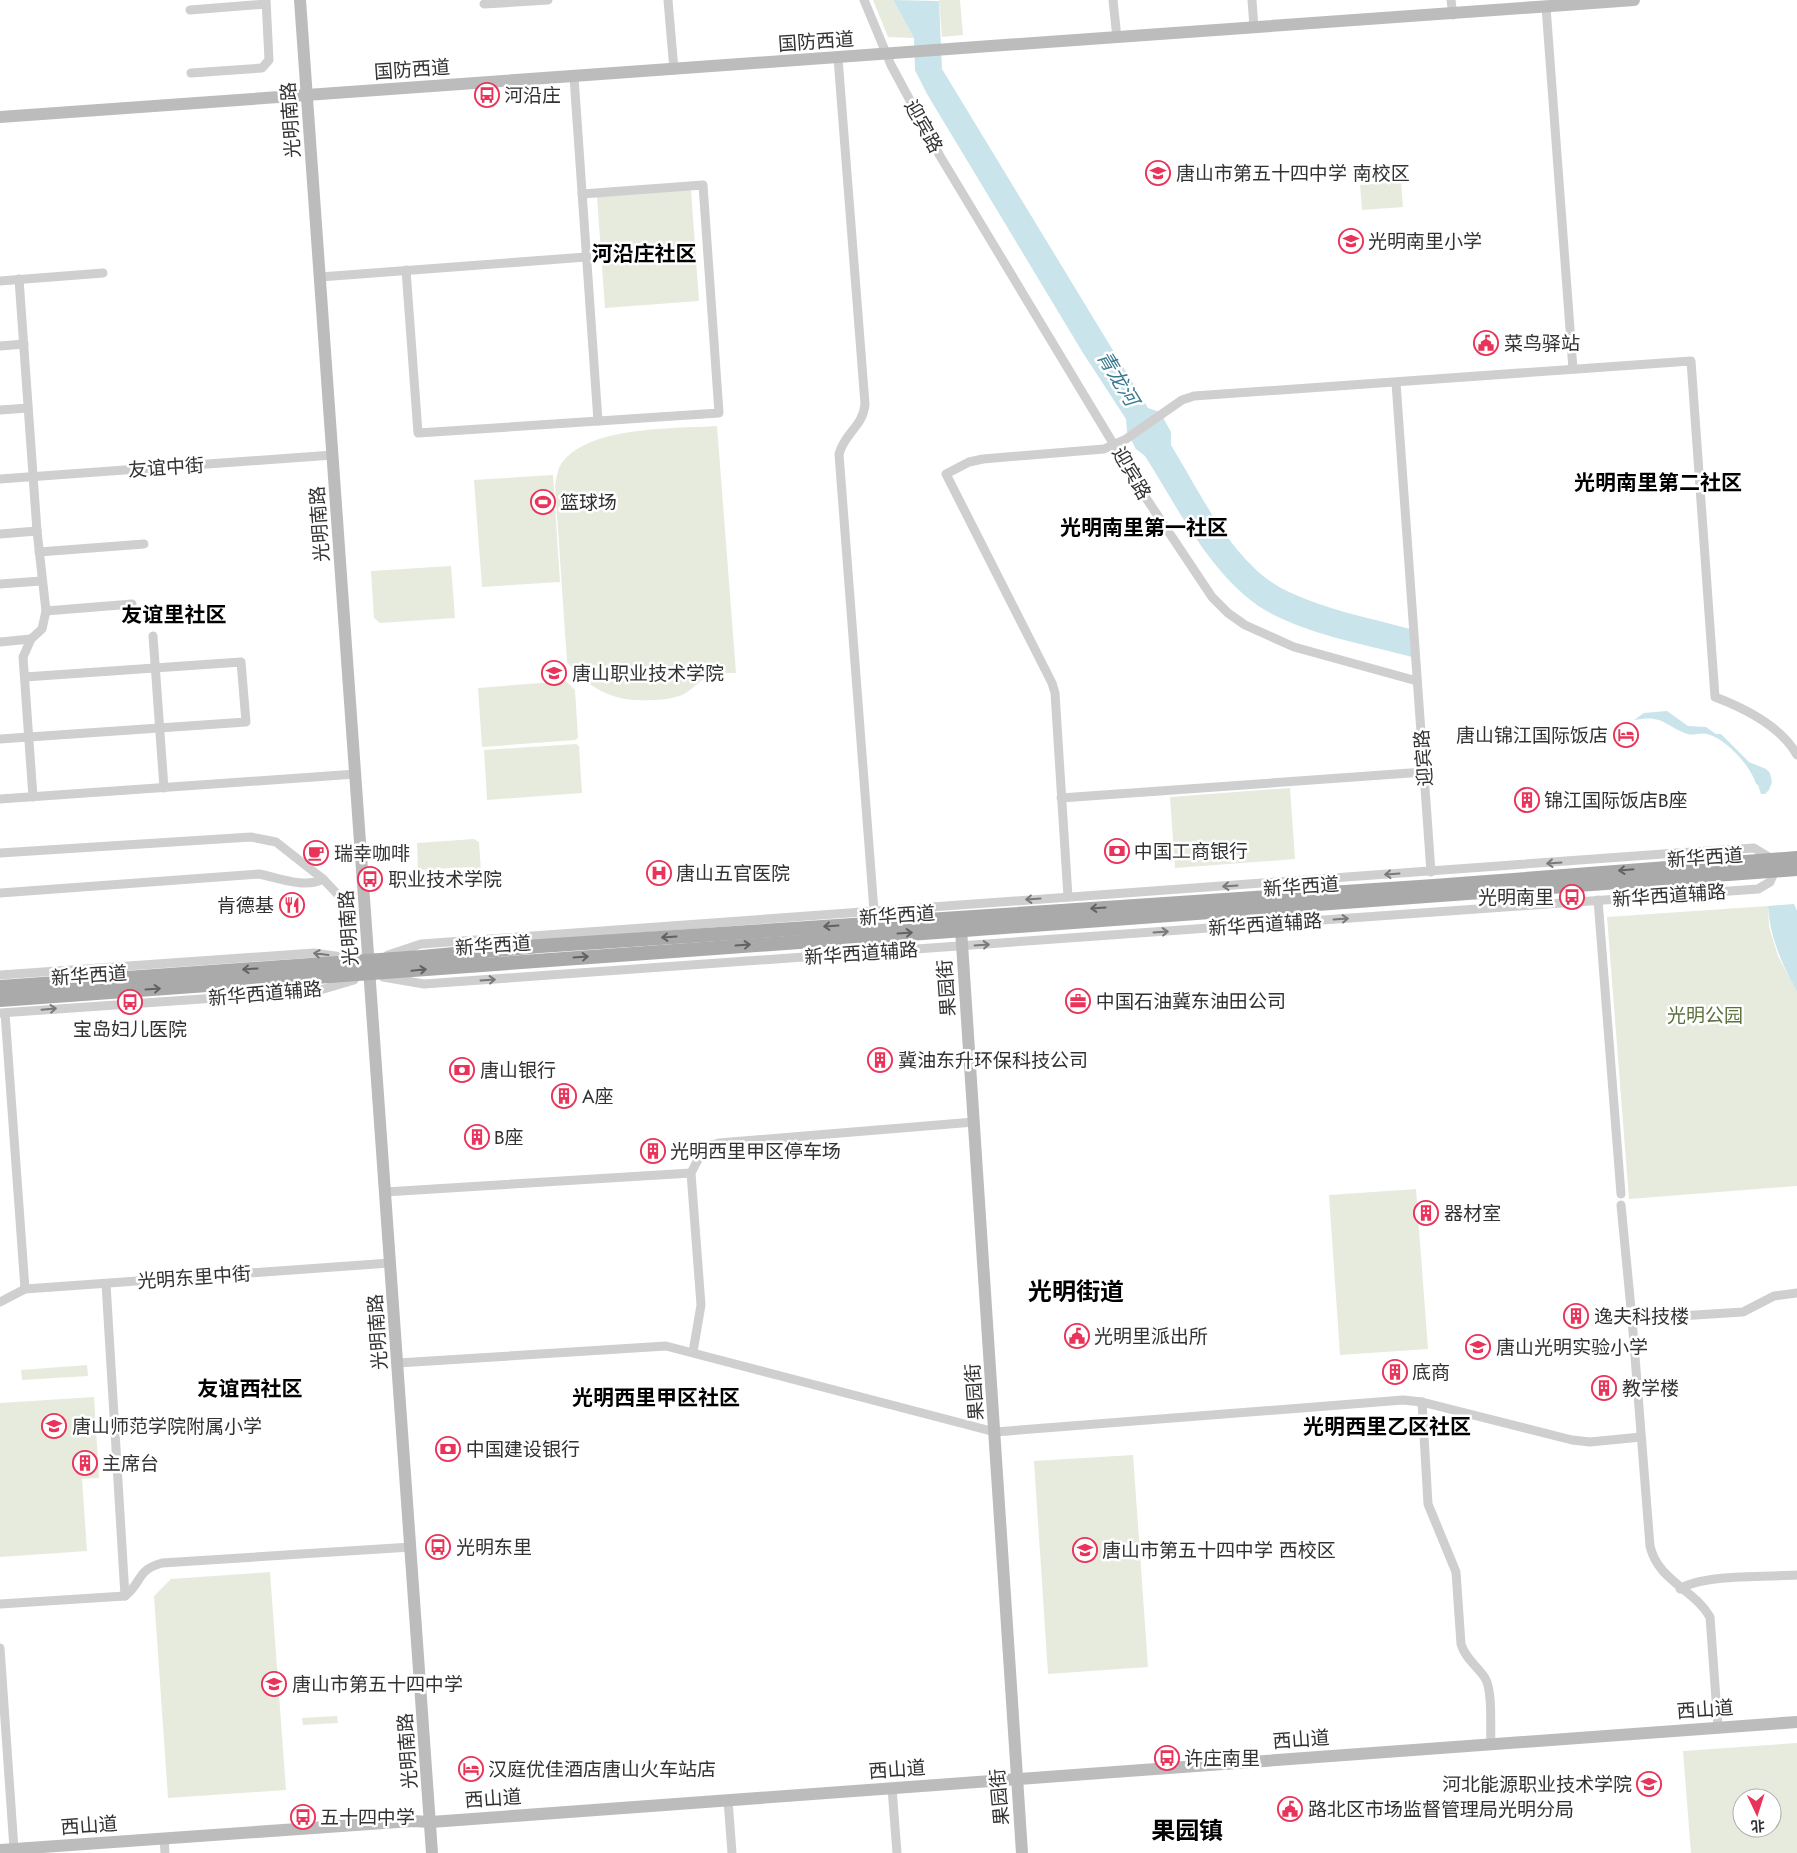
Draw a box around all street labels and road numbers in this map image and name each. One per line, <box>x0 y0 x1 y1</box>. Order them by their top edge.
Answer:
street label: 国防西道 <box>777 25 855 58</box>
street label: 国防西道 <box>373 53 451 86</box>
street label: 光明南路 <box>274 81 307 159</box>
street label: 迎宾路 <box>898 95 949 158</box>
street label: 迎宾路 <box>1106 442 1158 505</box>
street label: 友谊中街 <box>127 451 205 484</box>
street label: 光明南路 <box>303 485 336 563</box>
street label: 迎宾路 <box>1408 729 1439 787</box>
street label: 新华西道 <box>1666 841 1744 874</box>
street label: 新华西道 <box>1262 870 1340 903</box>
street label: 新华西道辅路 <box>1611 878 1727 913</box>
street label: 光明南路 <box>332 889 365 967</box>
street label: 新华西道 <box>858 899 936 932</box>
street label: 新华西道辅路 <box>1207 907 1323 942</box>
street label: 新华西道 <box>454 929 532 962</box>
street label: 新华西道辅路 <box>803 936 919 971</box>
street label: 新华西道 <box>50 959 128 992</box>
street label: 果园街 <box>931 959 962 1017</box>
street label: 新华西道辅路 <box>207 975 323 1012</box>
street label: 光明东里中街 <box>136 1260 252 1295</box>
street label: 光明南路 <box>361 1293 394 1371</box>
street label: 果园街 <box>959 1363 990 1421</box>
street label: 西山道 <box>1676 1694 1734 1725</box>
street label: 光明南路 <box>391 1712 424 1790</box>
street label: 西山道 <box>1272 1724 1330 1755</box>
street label: 西山道 <box>868 1754 926 1785</box>
street label: 果园街 <box>984 1767 1015 1827</box>
street label: 西山道 <box>464 1783 522 1814</box>
street label: 西山道 <box>60 1810 118 1841</box>

